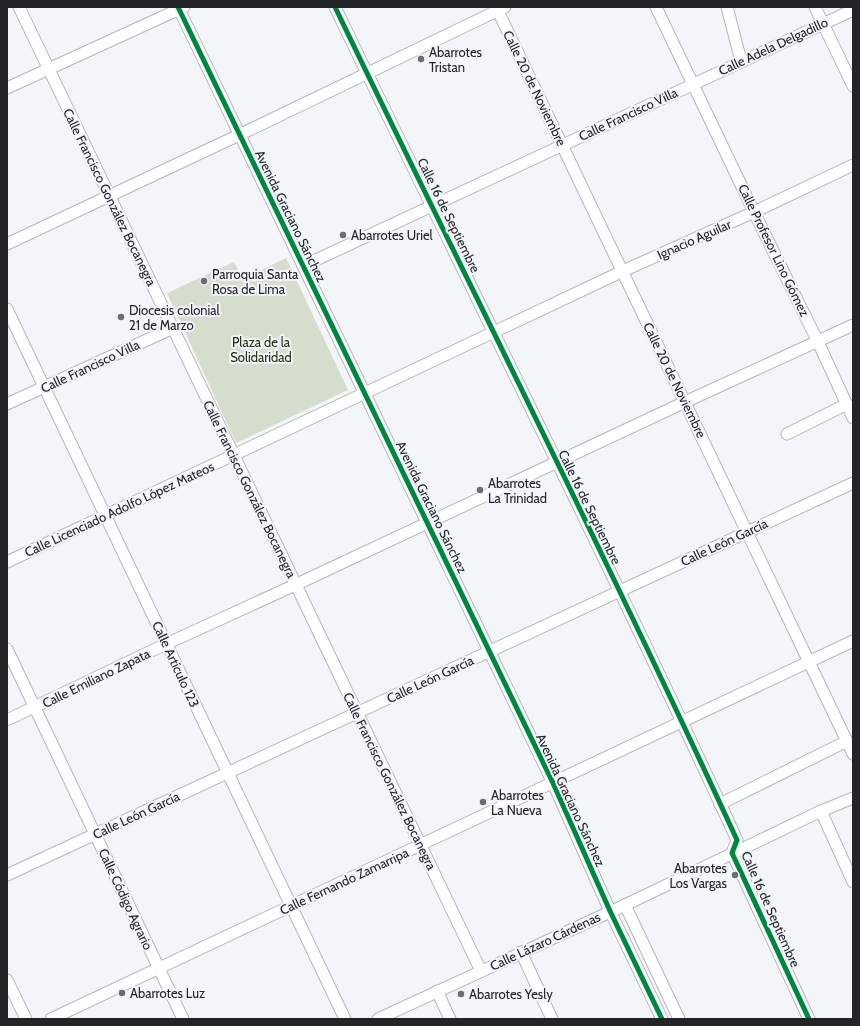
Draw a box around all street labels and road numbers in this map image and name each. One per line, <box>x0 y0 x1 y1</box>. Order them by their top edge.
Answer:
street label: Calle Adela Delgadillo <box>716 14 830 78</box>
street label: Calle 20 de Noviembre <box>500 28 570 149</box>
street label: Calle Francisco Villa <box>576 84 681 144</box>
street label: Calle Francisco González Bocanegra <box>60 106 160 289</box>
street label: Avenida Graciano Sánchez <box>252 147 330 285</box>
street label: Calle 16 de Septiembre <box>414 155 484 275</box>
street label: Calle Profesor Lino Gómez <box>735 181 813 319</box>
street label: Ignacio Aguilar <box>655 215 734 262</box>
street label: Calle 20 de Noviembre <box>640 320 710 441</box>
street label: Calle Francisco Villa <box>38 336 143 396</box>
street label: Calle Francisco González Bocanegra <box>200 398 300 581</box>
street label: Avenida Graciano Sánchez <box>393 438 471 576</box>
street label: Calle 16 de Septiembre <box>555 447 625 567</box>
street label: Calle Licenciado Adolfo López Mateos <box>22 458 217 560</box>
street label: Calle León García <box>678 515 771 569</box>
street label: Calle Artículo 123 <box>149 618 203 710</box>
street label: Calle Emiliano Zapata <box>40 645 153 711</box>
street label: Calle León García <box>384 652 477 706</box>
street label: Calle Francisco González Bocanegra <box>340 690 440 873</box>
street label: Avenida Graciano Sánchez <box>533 731 609 869</box>
street label: Calle León García <box>90 788 183 842</box>
street label: Calle Fernando Zamarripa <box>277 844 412 918</box>
street label: Calle Código Agrario <box>95 846 157 952</box>
street label: Calle 16 de Septiembre <box>738 848 804 970</box>
street label: Calle Lázaro Cárdenas <box>487 908 603 974</box>

